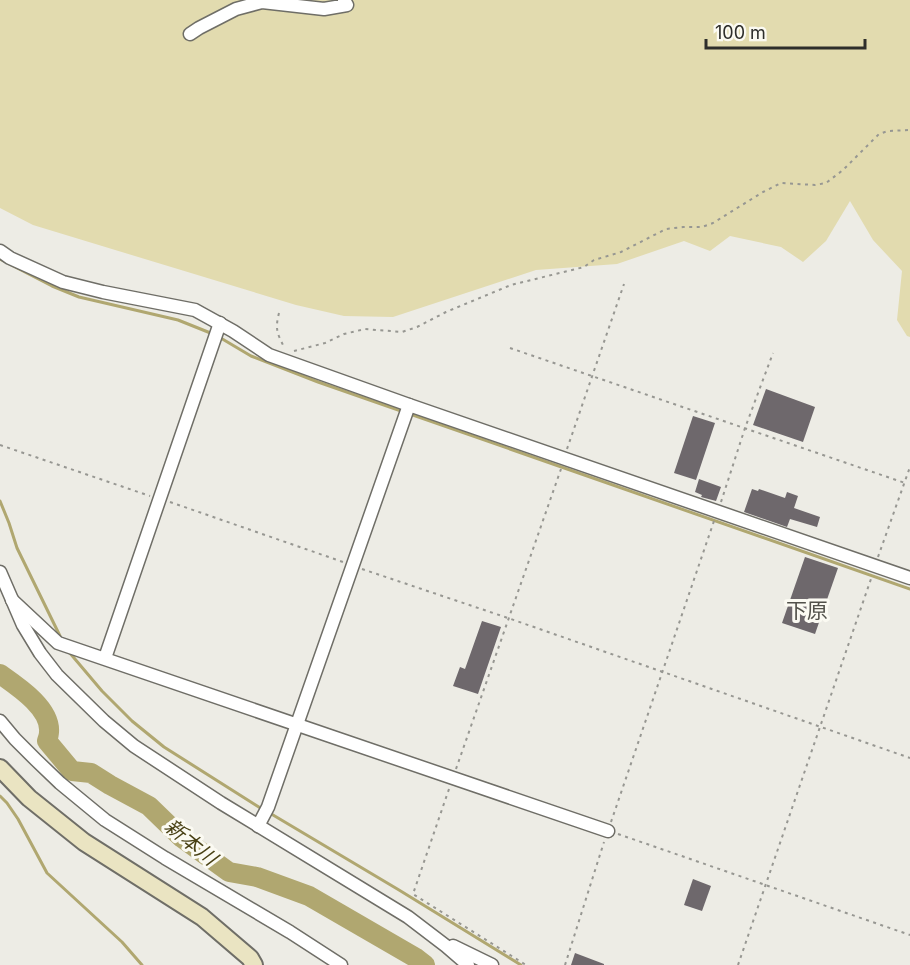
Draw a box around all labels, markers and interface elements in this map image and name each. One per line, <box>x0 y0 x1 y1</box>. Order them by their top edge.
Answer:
scale bar <box>706 12 865 50</box>
text: 100 m <box>715 22 766 43</box>
district label: 下原 <box>786 598 828 623</box>
water label: 新本川 <box>160 814 223 871</box>

